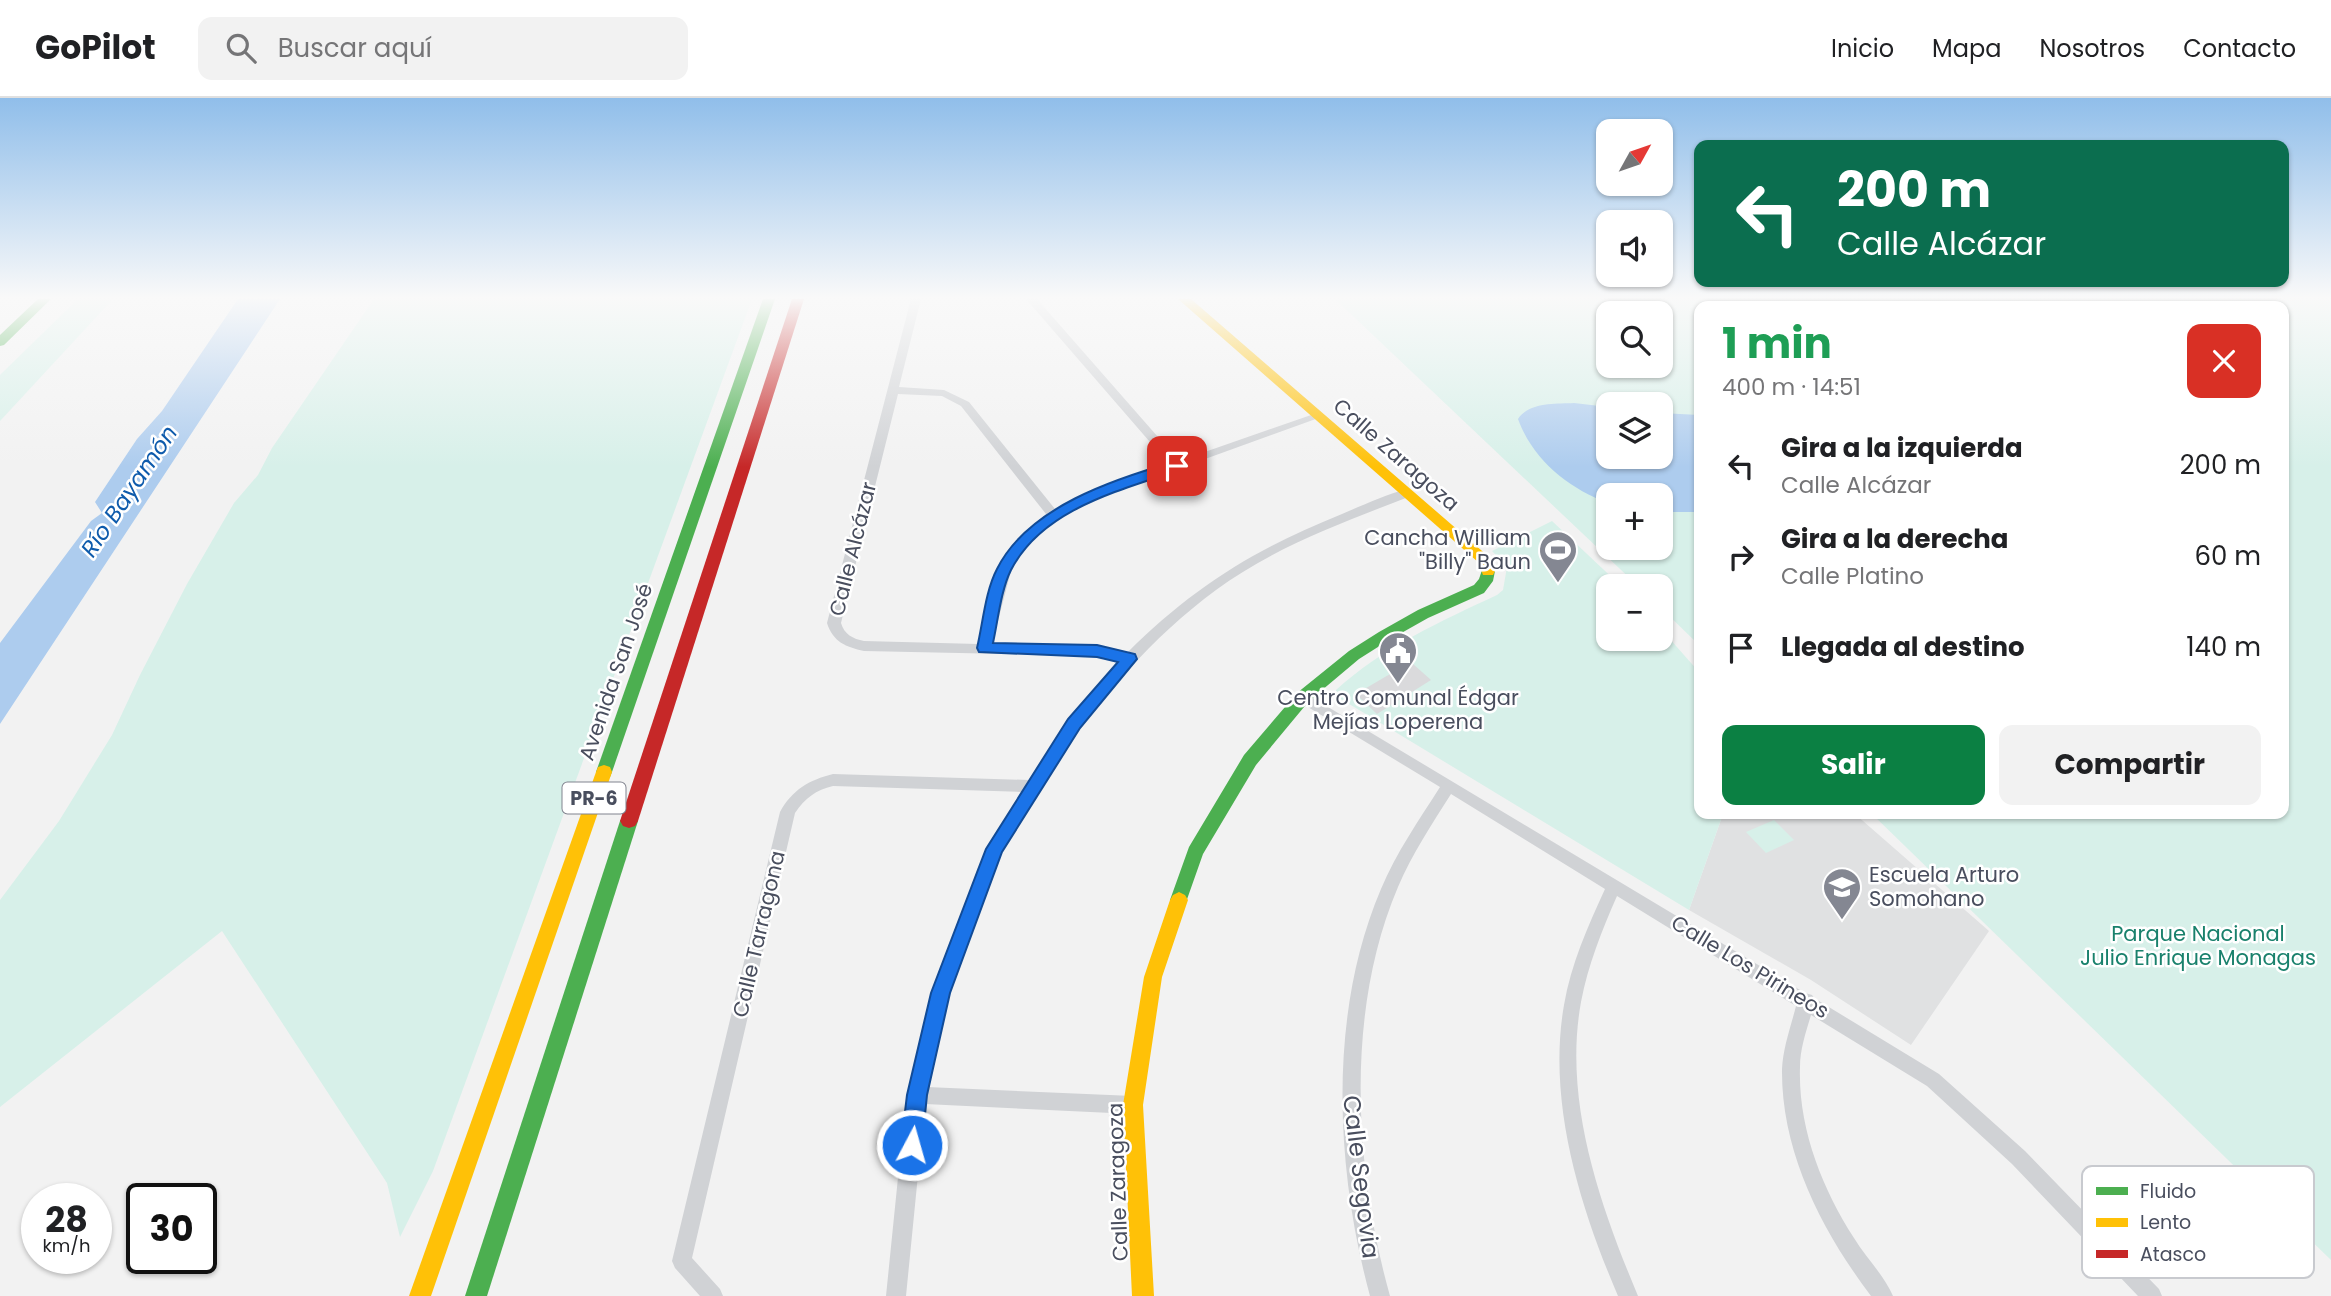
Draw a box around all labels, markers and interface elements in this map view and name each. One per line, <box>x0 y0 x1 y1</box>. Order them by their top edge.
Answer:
search box <box>198 17 688 80</box>
text: GoPilot <box>35 24 156 71</box>
icon: search <box>222 29 260 67</box>
text: Buscar aquí <box>278 30 432 66</box>
text: Inicio <box>1831 32 1894 65</box>
text: Mapa <box>1932 32 2001 65</box>
text: Nosotros <box>2039 32 2145 65</box>
text: Contacto <box>2183 32 2296 65</box>
north arrow <box>1596 119 1673 196</box>
map controls <box>1596 119 1673 651</box>
text: 200 m <box>1837 156 1991 224</box>
icon: left <box>1722 168 1813 259</box>
button: sound <box>1596 210 1673 287</box>
text: Calle Alcázar <box>1837 221 2046 266</box>
button: search <box>1596 301 1673 378</box>
text: 1 min <box>1722 314 1832 373</box>
button: close <box>2187 324 2261 398</box>
text: 400 m · 14:51 <box>1722 371 1861 403</box>
street label: Calle Zaragoza <box>1327 392 1466 518</box>
button: layers <box>1596 392 1673 469</box>
water label: Río Bayamón <box>73 419 185 563</box>
text: Gira a la izquierda <box>1781 430 2023 466</box>
pin <box>1147 436 1207 496</box>
icon: arrive <box>1158 447 1196 485</box>
icon: left <box>1722 447 1760 485</box>
text: 200 m <box>2180 447 2261 483</box>
text: Calle Alcázar <box>1781 469 1931 501</box>
street label: Calle Alcázar <box>822 479 883 619</box>
button: + <box>1596 483 1673 560</box>
text: Gira a la derecha <box>1781 521 2009 557</box>
place label: Cancha William "Billy" Baun <box>1364 523 1531 576</box>
sports icon: Cancha William "Billy" Baun <box>1537 529 1579 584</box>
icon: right <box>1722 538 1760 576</box>
text: 60 m <box>2194 538 2261 574</box>
text: Calle Platino <box>1781 560 1924 592</box>
button: − <box>1596 574 1673 651</box>
street label: Avenida San José <box>572 579 659 764</box>
icon: arrive <box>1722 629 1760 667</box>
text: Llegada al destino <box>1781 629 2025 665</box>
text: 140 m <box>2186 629 2261 665</box>
public building icon: Centro Comunal Édgar Mejías Loperena <box>1377 630 1419 685</box>
place label: Centro Comunal Édgar Mejías Loperena <box>1277 683 1519 736</box>
button: Salir <box>1722 725 1985 805</box>
button: Compartir <box>1999 725 2261 805</box>
road number: PR-6 <box>562 782 626 814</box>
street label: Calle Tarragona <box>725 848 792 1020</box>
place label: Escuela Arturo Somohano <box>1869 860 2019 913</box>
school or university icon: Escuela Arturo Somohano <box>1821 866 1863 921</box>
street label: Calle Los Pirineos <box>1666 908 1835 1025</box>
park label: Parque Nacional Julio Enrique Monagas <box>2080 919 2316 972</box>
street label: Calle Segovia <box>1335 1094 1388 1260</box>
street label: Calle Zaragoza <box>1100 1102 1135 1262</box>
position arrow <box>875 1108 949 1182</box>
legend <box>2082 1166 2314 1278</box>
text: Fluido <box>2140 1178 2196 1205</box>
speed limit sign: 30 <box>126 1183 217 1274</box>
text: 28 <box>45 1195 88 1244</box>
text: Lento <box>2140 1209 2191 1236</box>
text: km/h <box>43 1233 90 1258</box>
text: Atasco <box>2140 1241 2206 1268</box>

